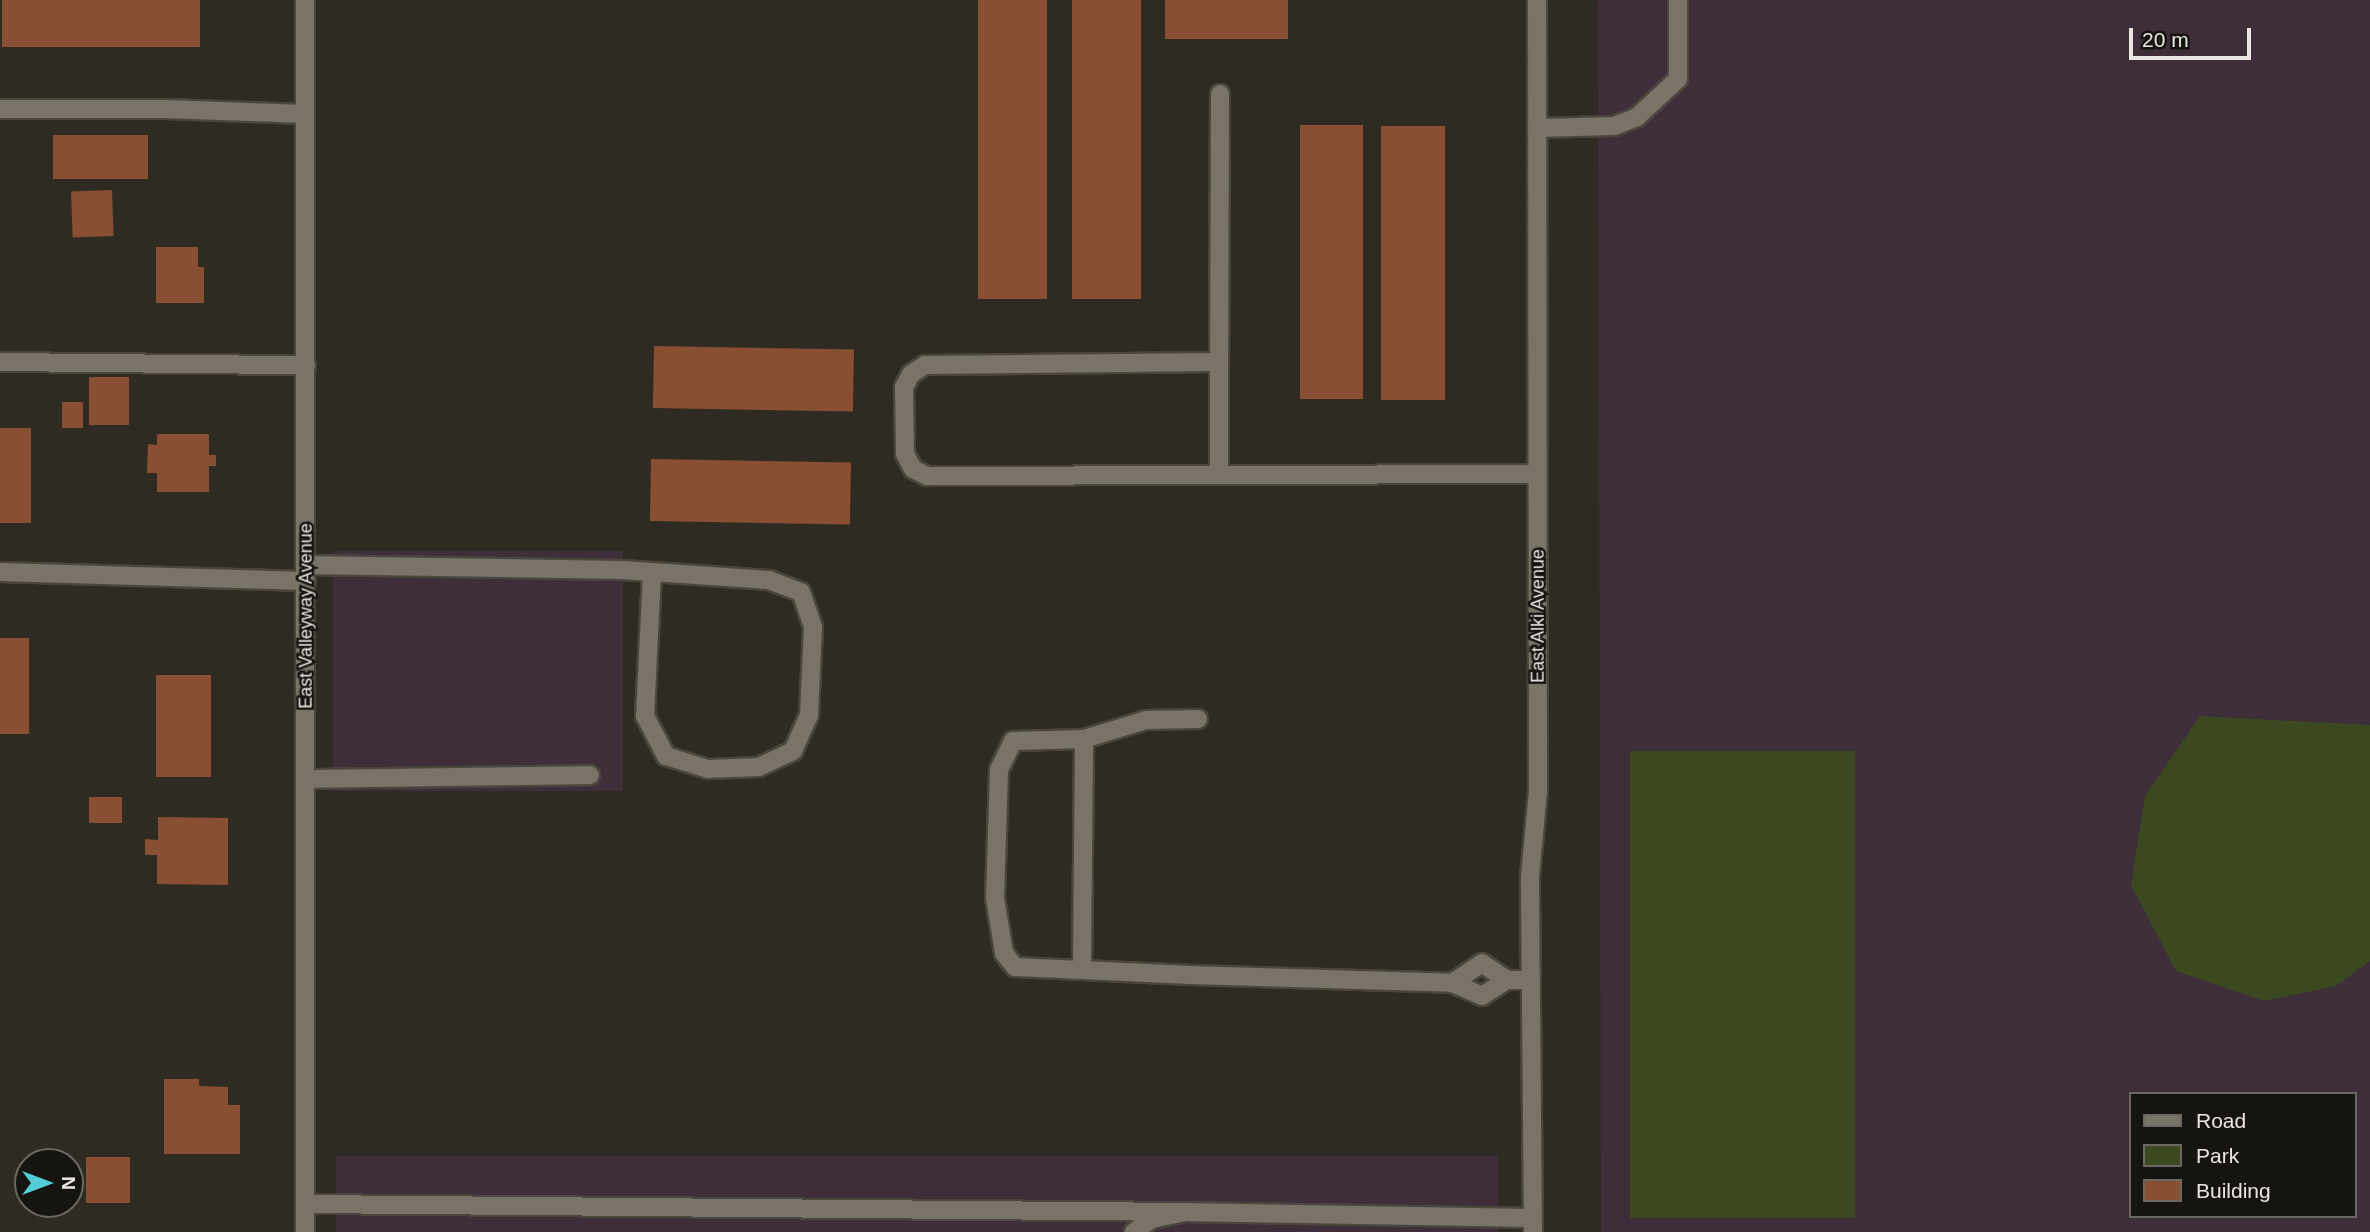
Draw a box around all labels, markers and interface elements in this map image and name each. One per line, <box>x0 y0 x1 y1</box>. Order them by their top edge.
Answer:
scale bar <box>2132 14 2254 58</box>
text: 20 m <box>2142 28 2189 51</box>
street label: East Valleyway Avenue <box>295 523 317 709</box>
street label: East Alki Avenue <box>1527 548 1549 684</box>
legend <box>2128 1092 2356 1218</box>
text: Road <box>2196 1109 2246 1132</box>
text: Park <box>2196 1144 2239 1167</box>
north arrow <box>14 1148 84 1218</box>
text: N <box>58 1176 79 1190</box>
text: Building <box>2196 1179 2271 1202</box>

